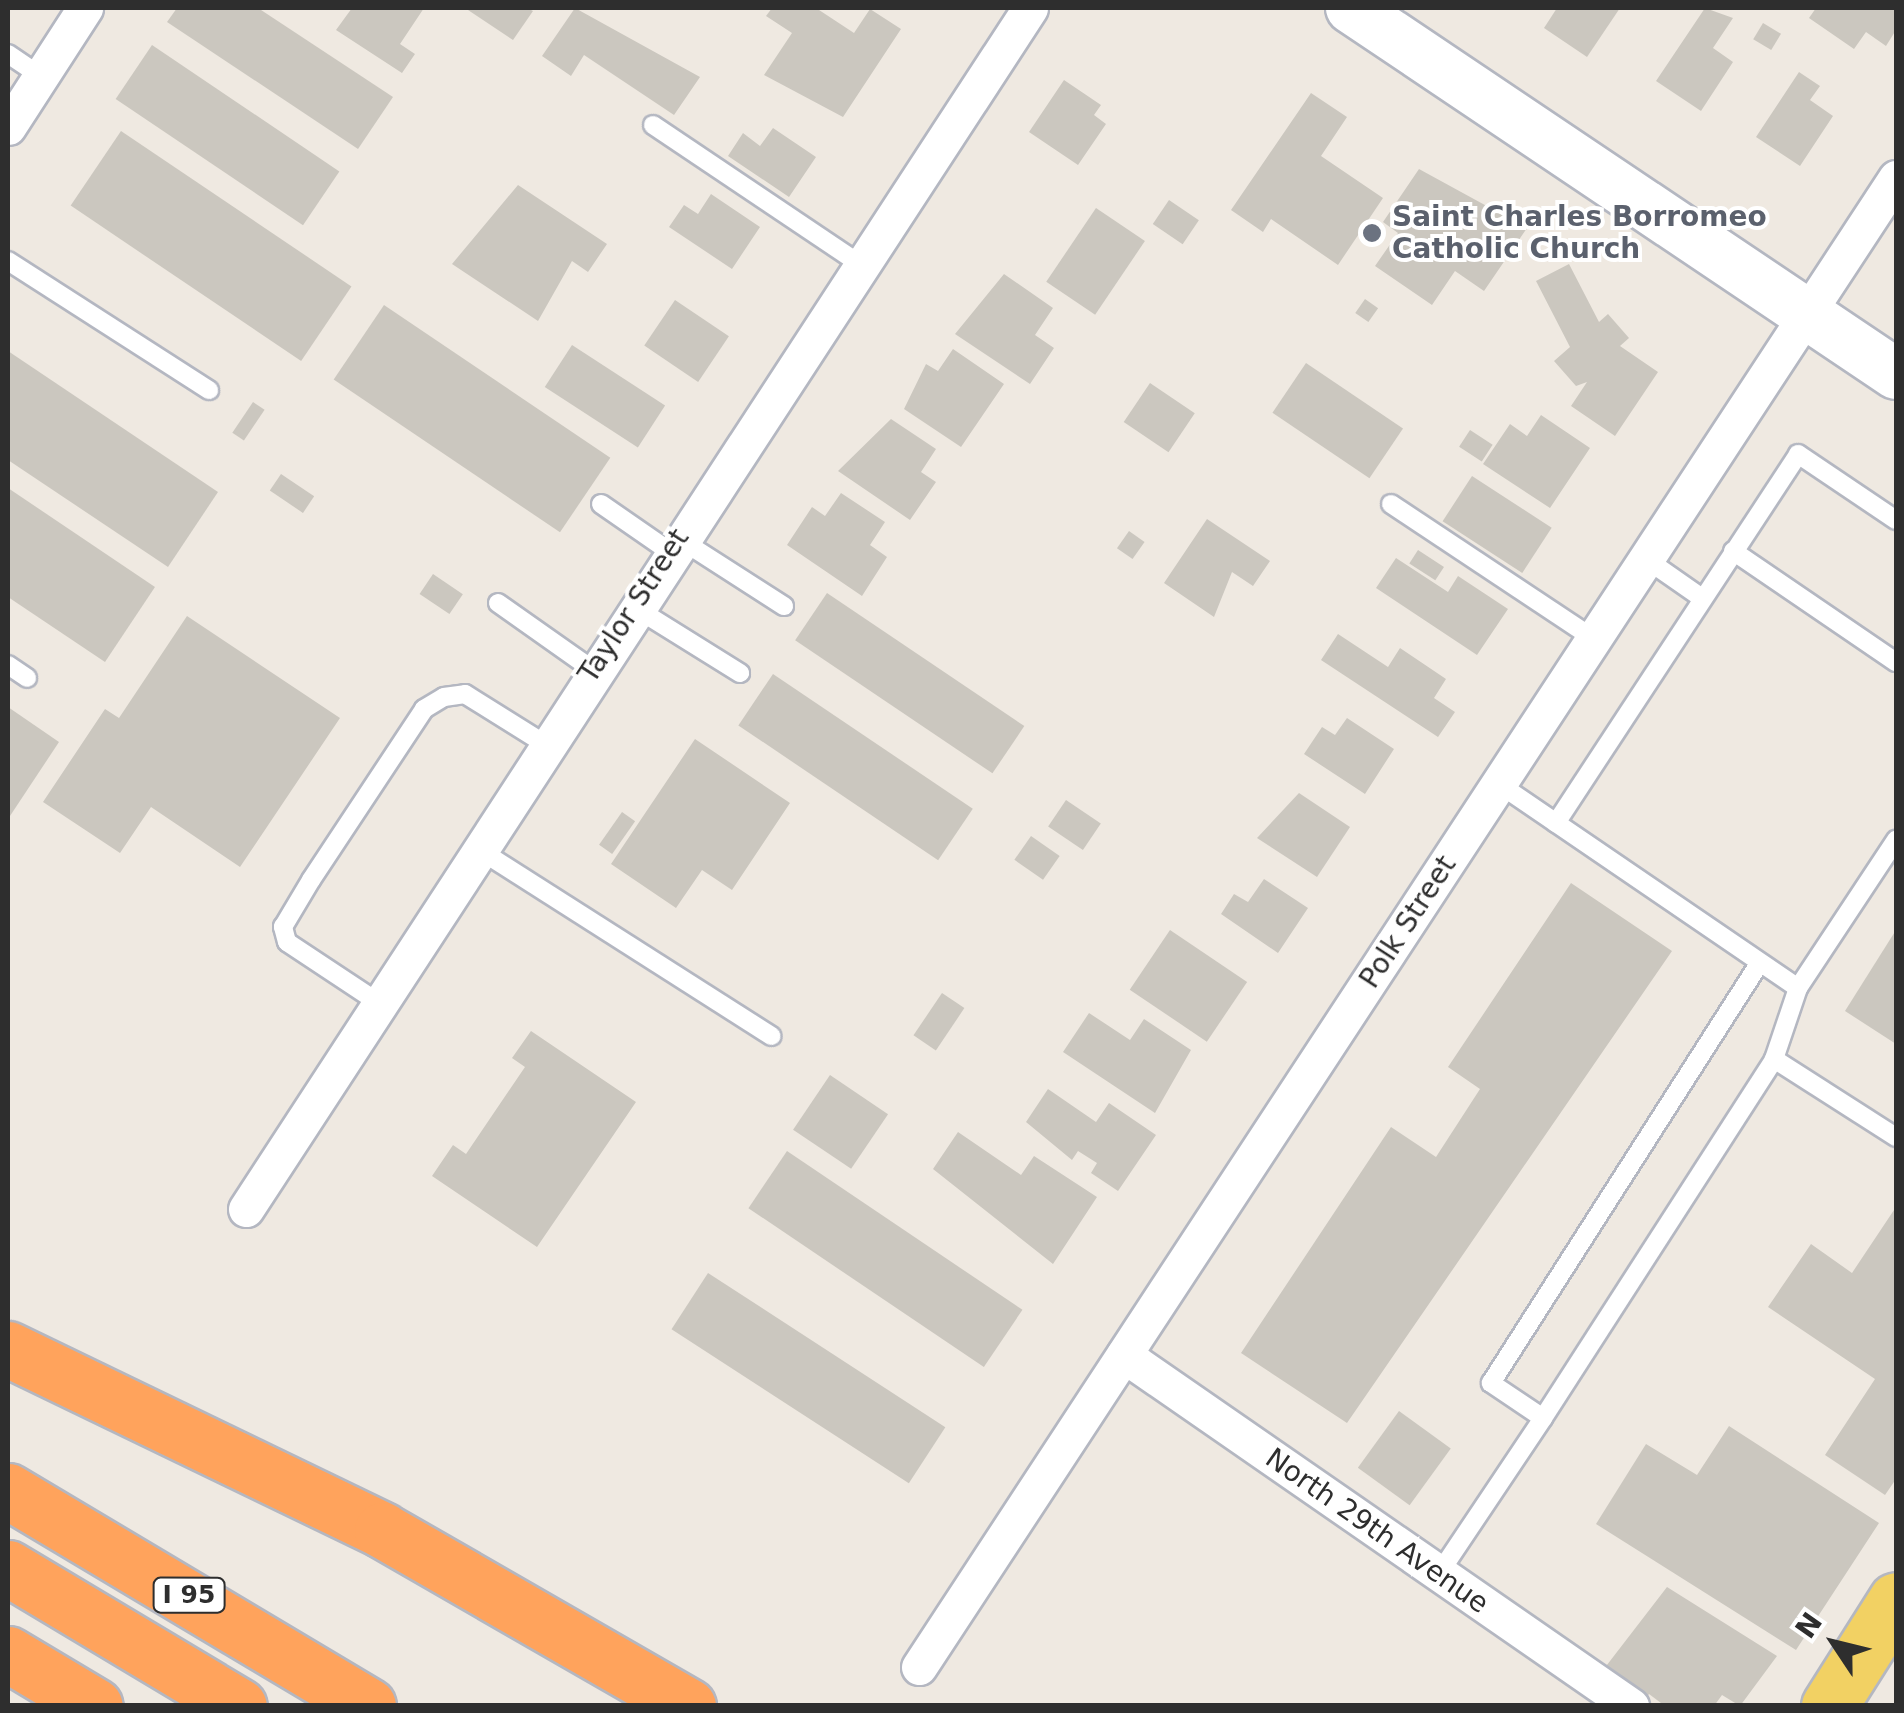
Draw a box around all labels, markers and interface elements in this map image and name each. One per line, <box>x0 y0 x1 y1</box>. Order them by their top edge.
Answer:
place label: Saint Charles Borromeo Catholic Church <box>1392 200 1767 266</box>
marker: Saint Charles Borromeo Catholic Church <box>1361 222 1383 244</box>
street label: Taylor Street <box>572 523 696 689</box>
street label: Polk Street <box>1353 850 1463 994</box>
street label: North 29th Avenue <box>1259 1441 1495 1621</box>
road number: I 95 <box>152 1575 226 1615</box>
north arrow <box>1784 1593 1884 1693</box>
text: N <box>1789 1606 1829 1645</box>

